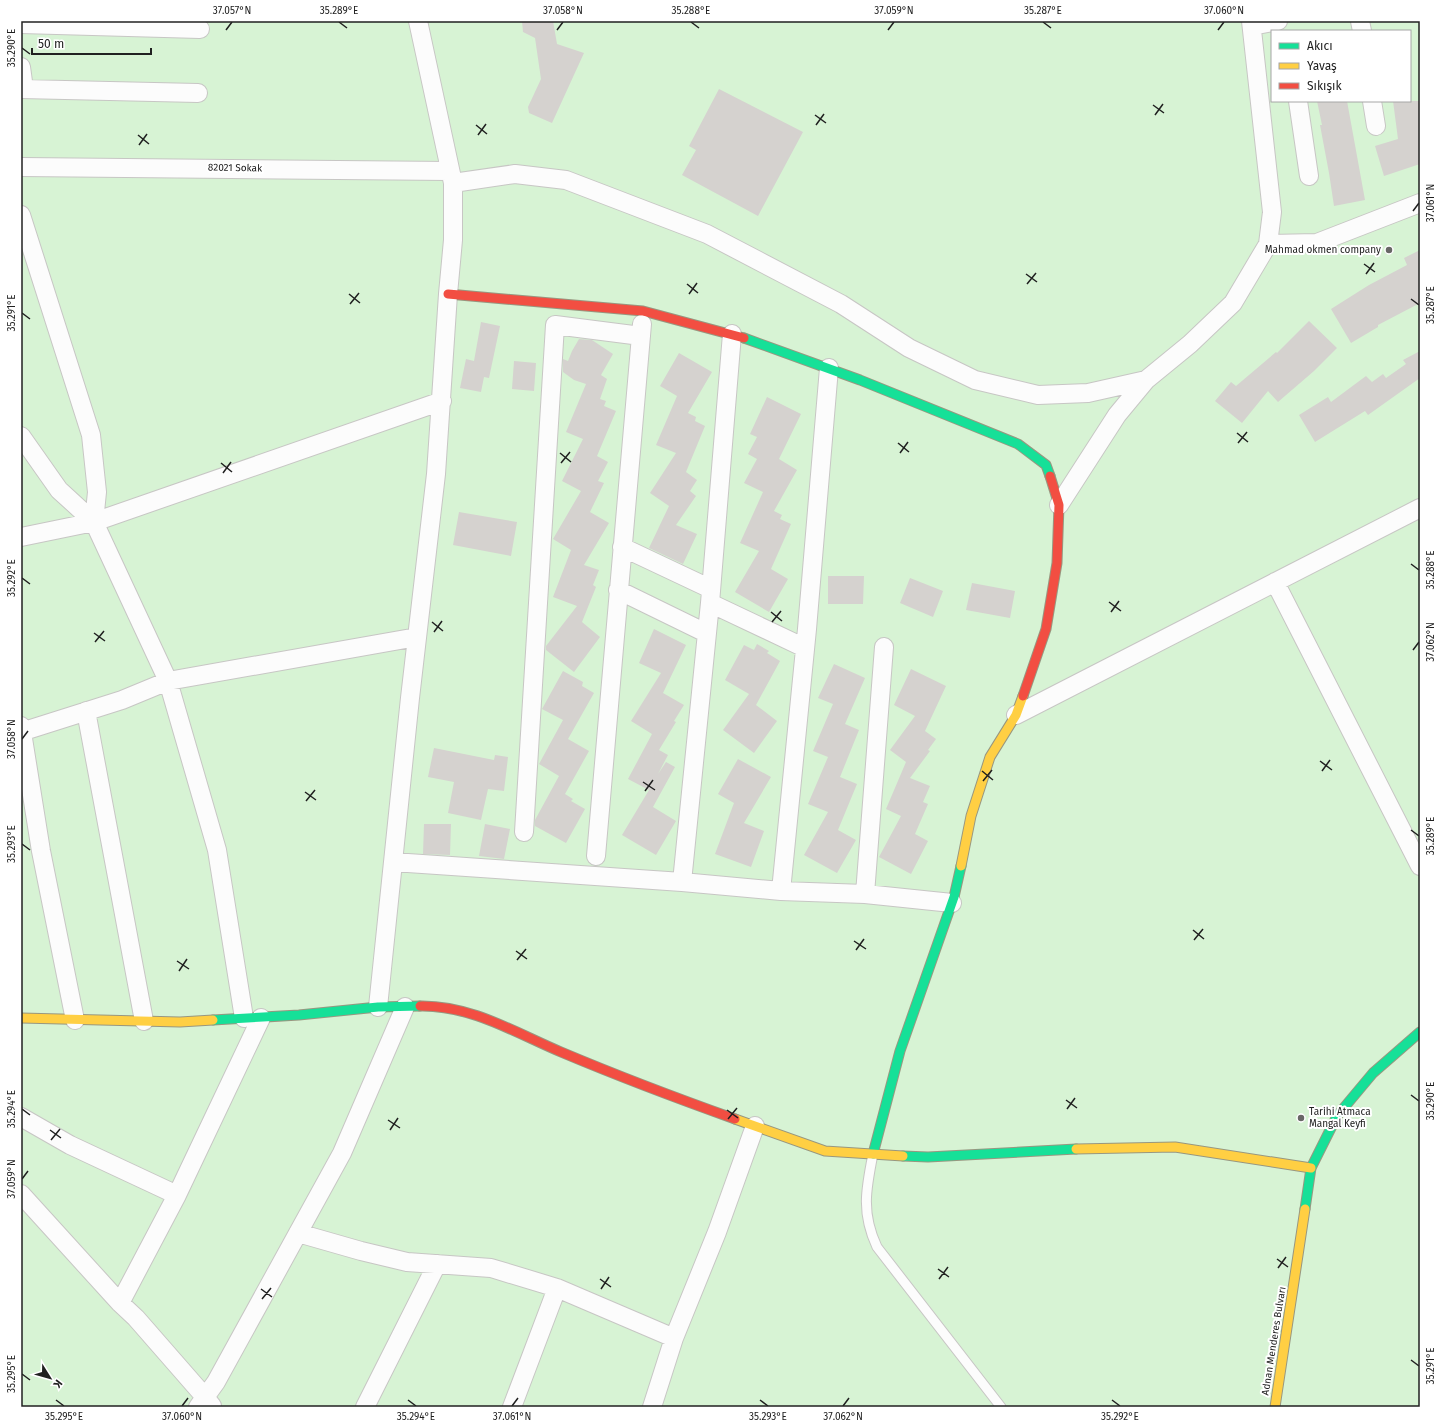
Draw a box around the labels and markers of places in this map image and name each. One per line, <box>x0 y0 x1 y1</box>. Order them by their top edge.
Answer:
place label: Mahmad okmen company <box>1265 244 1381 256</box>
marker: Mahmad okmen company <box>1384 245 1394 255</box>
place label: Tarihi Atmaca Mangal Keyfi <box>1309 1106 1371 1130</box>
marker: Tarihi Atmaca Mangal Keyfi <box>1296 1113 1306 1123</box>

